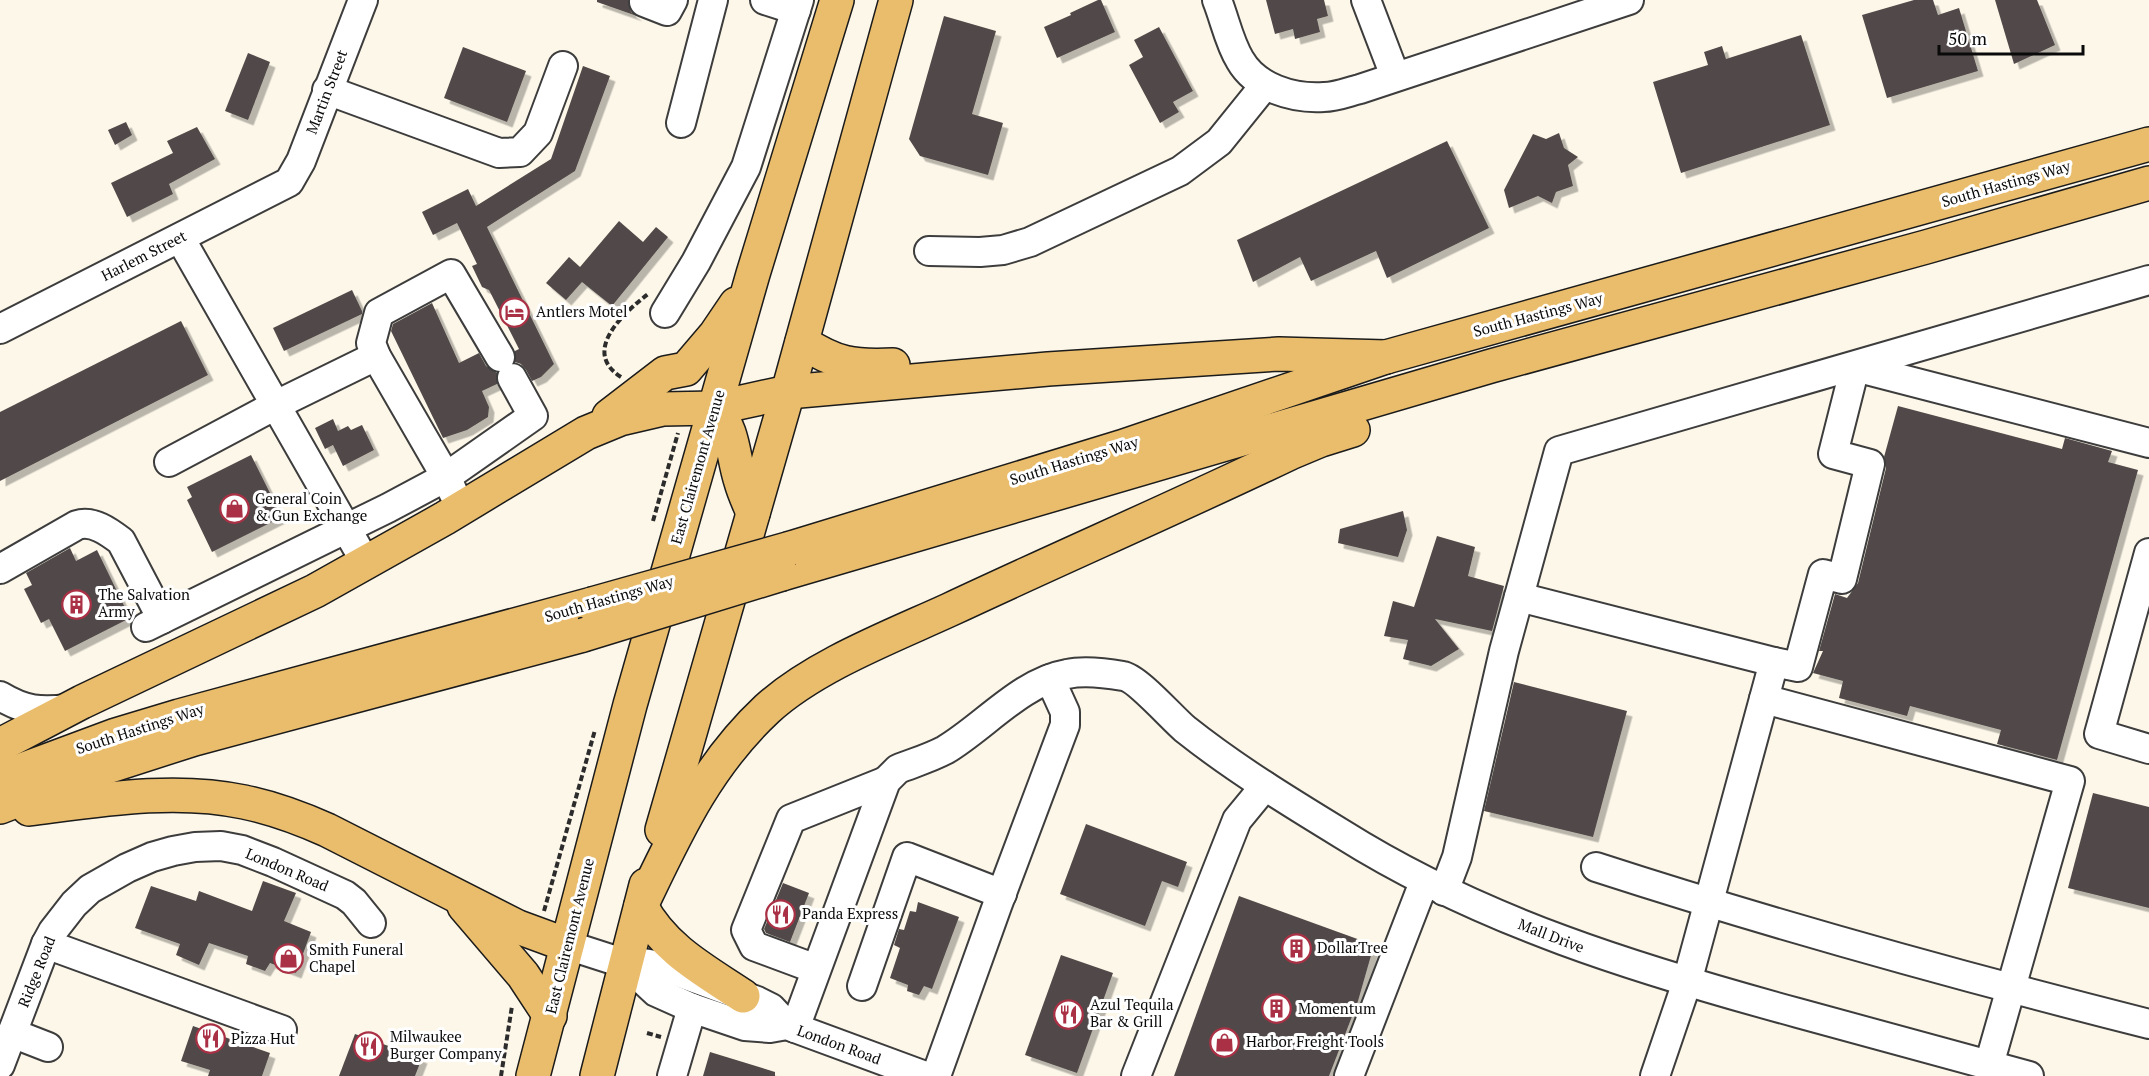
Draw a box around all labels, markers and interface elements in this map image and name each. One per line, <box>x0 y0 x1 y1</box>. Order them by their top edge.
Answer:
scale bar <box>1939 18 2083 56</box>
text: 50 m <box>1948 26 1988 50</box>
street label: Martin Street <box>301 46 352 137</box>
street label: South Hastings Way <box>1939 155 2073 211</box>
street label: Harlem Street <box>98 225 190 285</box>
street label: South Hastings Way <box>1471 287 1605 341</box>
hotel icon: Antlers Motel <box>499 296 531 328</box>
place label: Antlers Motel <box>536 301 627 321</box>
street label: East Clairemont Avenue <box>665 387 729 546</box>
street label: South Hastings Way <box>1007 431 1141 489</box>
place label: General Coin & Gun Exchange <box>255 488 367 525</box>
shop icon: General Coin & Gun Exchange <box>218 492 250 524</box>
street label: South Hastings Way <box>542 570 676 626</box>
place label: The Salvation Army <box>98 584 190 621</box>
building icon: The Salvation Army <box>61 588 93 620</box>
street label: South Hastings Way <box>73 698 207 758</box>
street label: London Road <box>243 843 332 895</box>
street label: East Clairemont Avenue <box>540 856 598 1016</box>
restaurant icon: Panda Express <box>765 898 797 930</box>
place label: Panda Express <box>802 903 898 923</box>
street label: Mall Drive <box>1516 913 1587 957</box>
building icon: DollarTree <box>1280 932 1312 964</box>
street label: Ridge Road <box>13 933 59 1010</box>
place label: DollarTree <box>1317 937 1388 957</box>
place label: Smith Funeral Chapel <box>309 939 404 976</box>
shop icon: Smith Funeral Chapel <box>272 943 304 975</box>
building icon: Momentum <box>1261 993 1293 1025</box>
place label: Azul Tequila Bar & Grill <box>1090 994 1174 1031</box>
restaurant icon: Azul Tequila Bar & Grill <box>1053 998 1085 1030</box>
place label: Momentum <box>1298 998 1376 1018</box>
street label: London Road <box>795 1020 884 1069</box>
restaurant icon: Pizza Hut <box>194 1023 226 1055</box>
place label: Milwaukee Burger Company <box>390 1026 502 1063</box>
shop icon: Harbor Freight Tools <box>1209 1026 1241 1058</box>
place label: Pizza Hut <box>231 1028 296 1048</box>
restaurant icon: Milwaukee Burger Company <box>353 1030 385 1062</box>
place label: Harbor Freight Tools <box>1246 1031 1384 1051</box>

